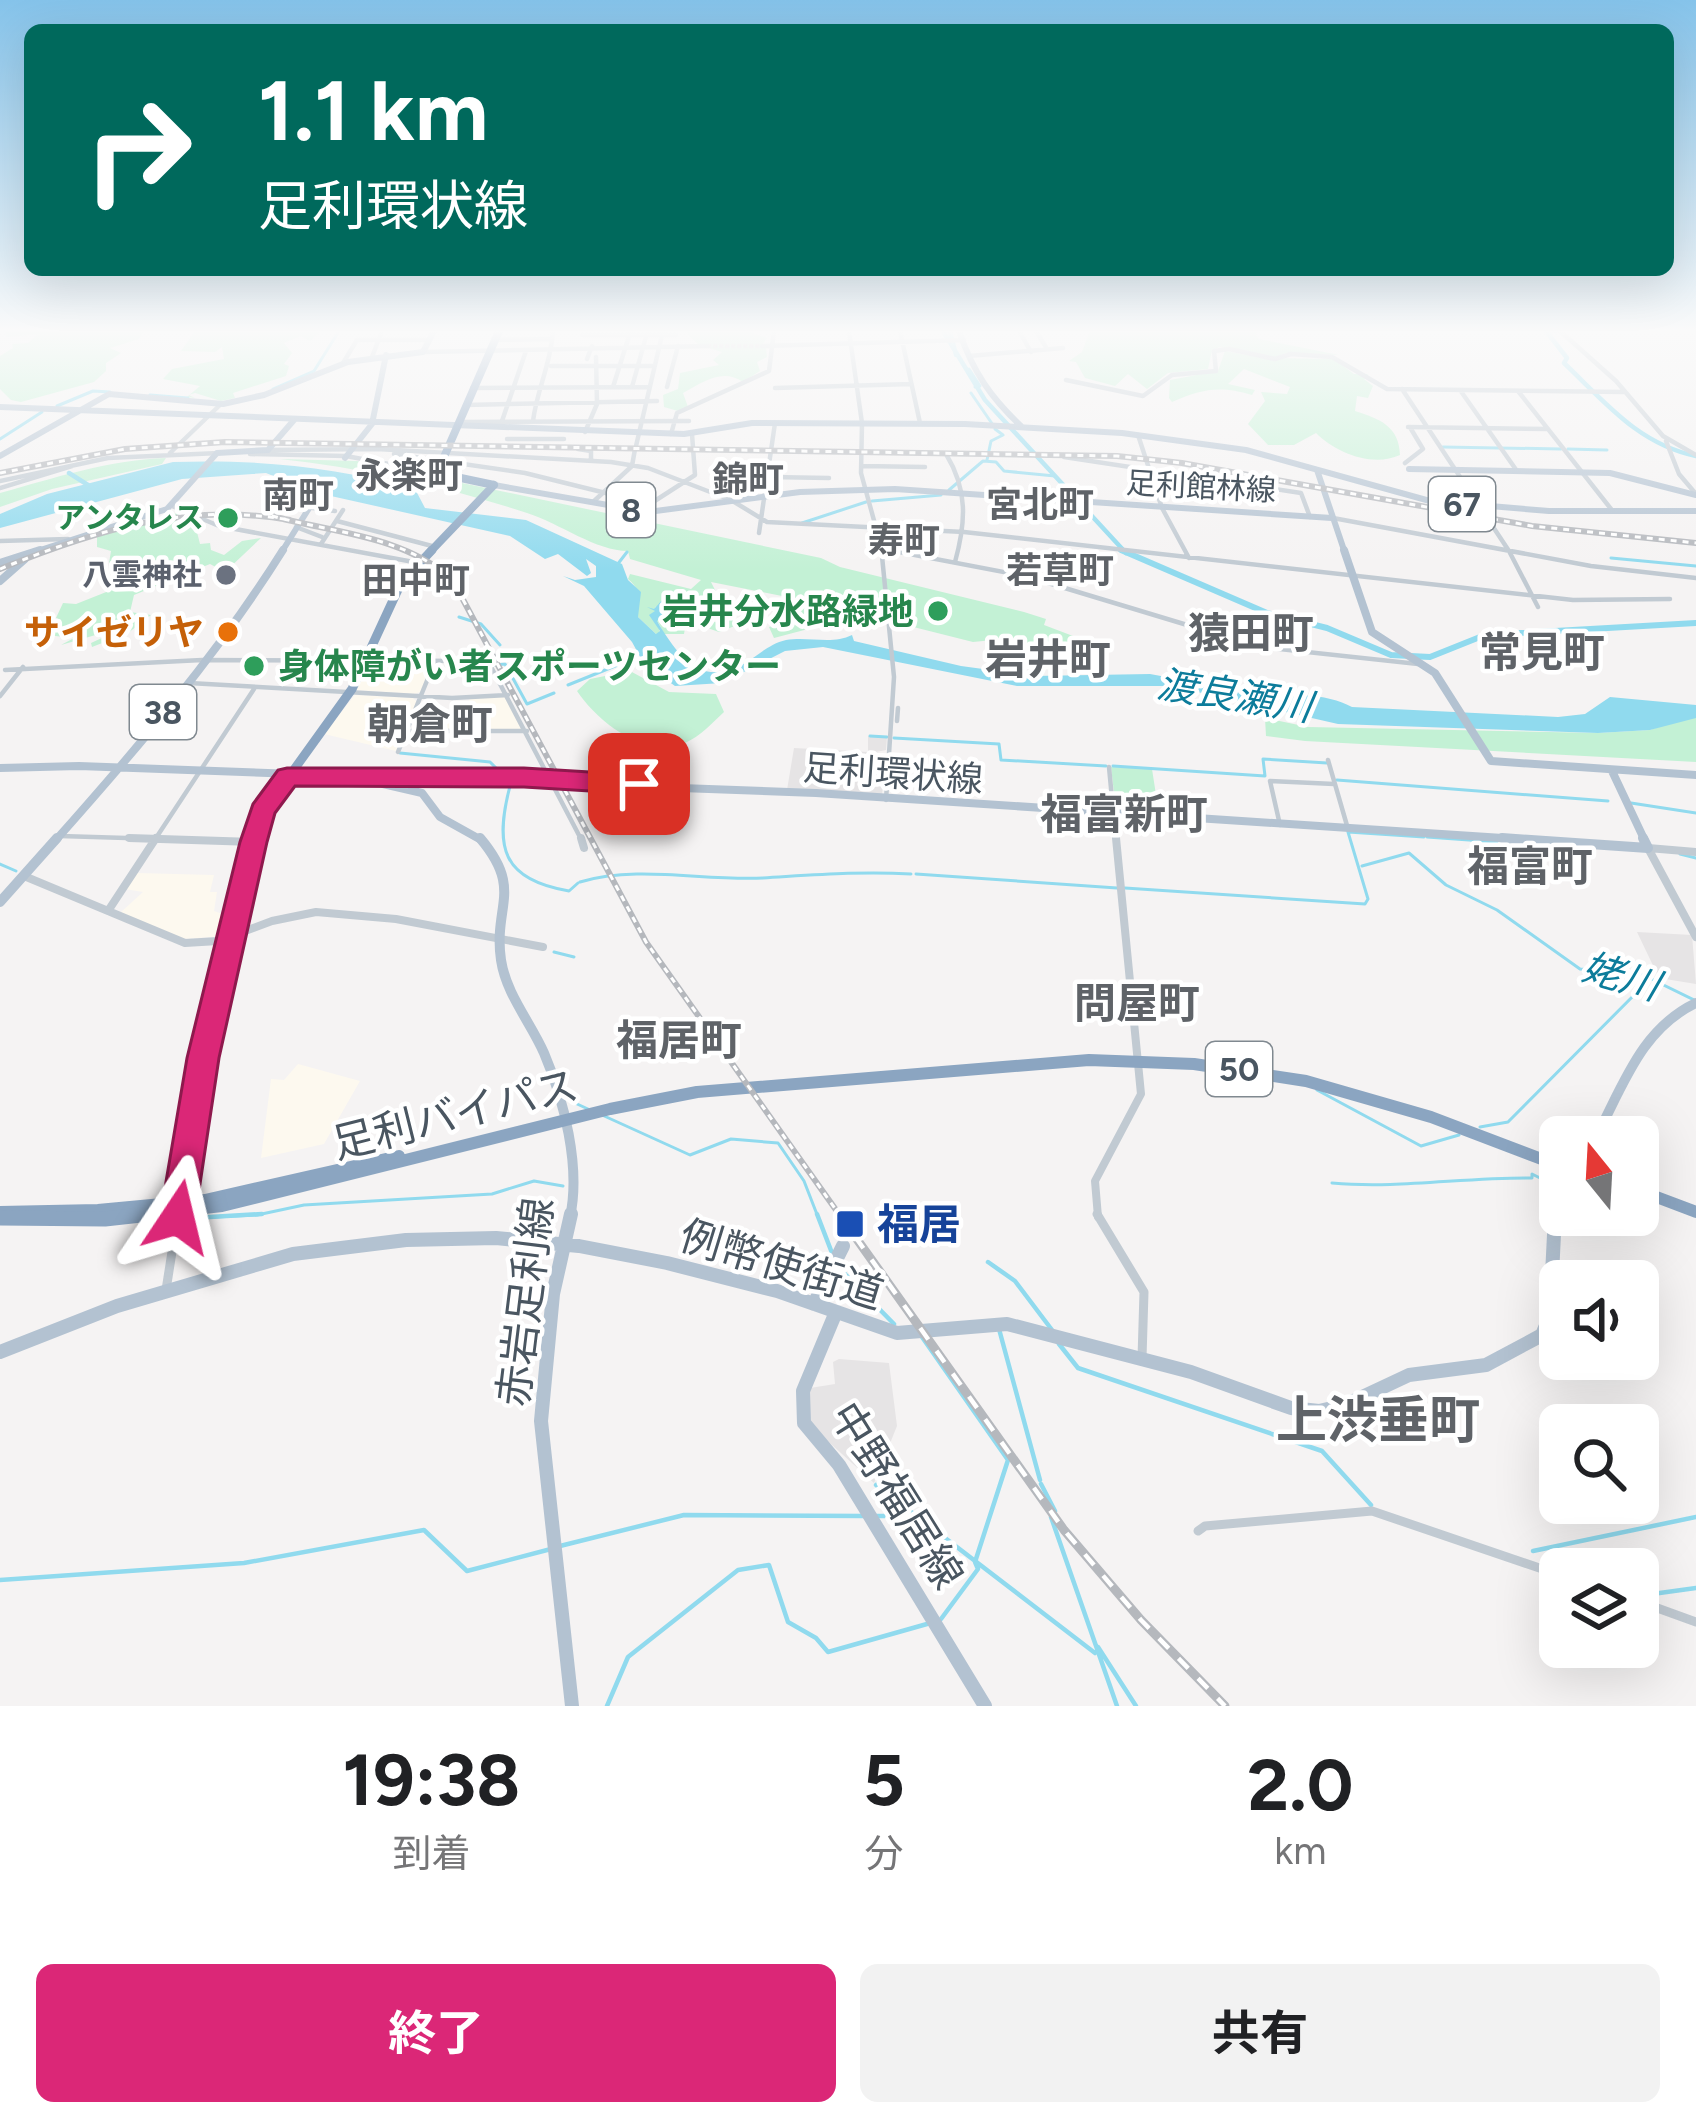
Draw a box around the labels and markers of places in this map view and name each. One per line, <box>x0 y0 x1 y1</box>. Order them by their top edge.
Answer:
place label: アンタレス <box>55 499 204 536</box>
marker: アンタレス <box>215 505 241 531</box>
place label: 八雲神社 <box>82 556 202 593</box>
marker: 八雲神社 <box>213 562 239 588</box>
place label: 岩井分水路緑地 <box>662 590 914 633</box>
marker: 岩井分水路緑地 <box>925 598 951 624</box>
place label: サイゼリヤ <box>24 611 204 654</box>
marker: サイゼリヤ <box>215 619 241 645</box>
place label: 身体障がい者スポーツセンター <box>278 645 781 688</box>
marker: 身体障がい者スポーツセンター <box>241 653 267 679</box>
pin <box>588 733 690 835</box>
place label: 福居 <box>877 1199 961 1250</box>
marker: 福居 <box>834 1208 866 1240</box>

